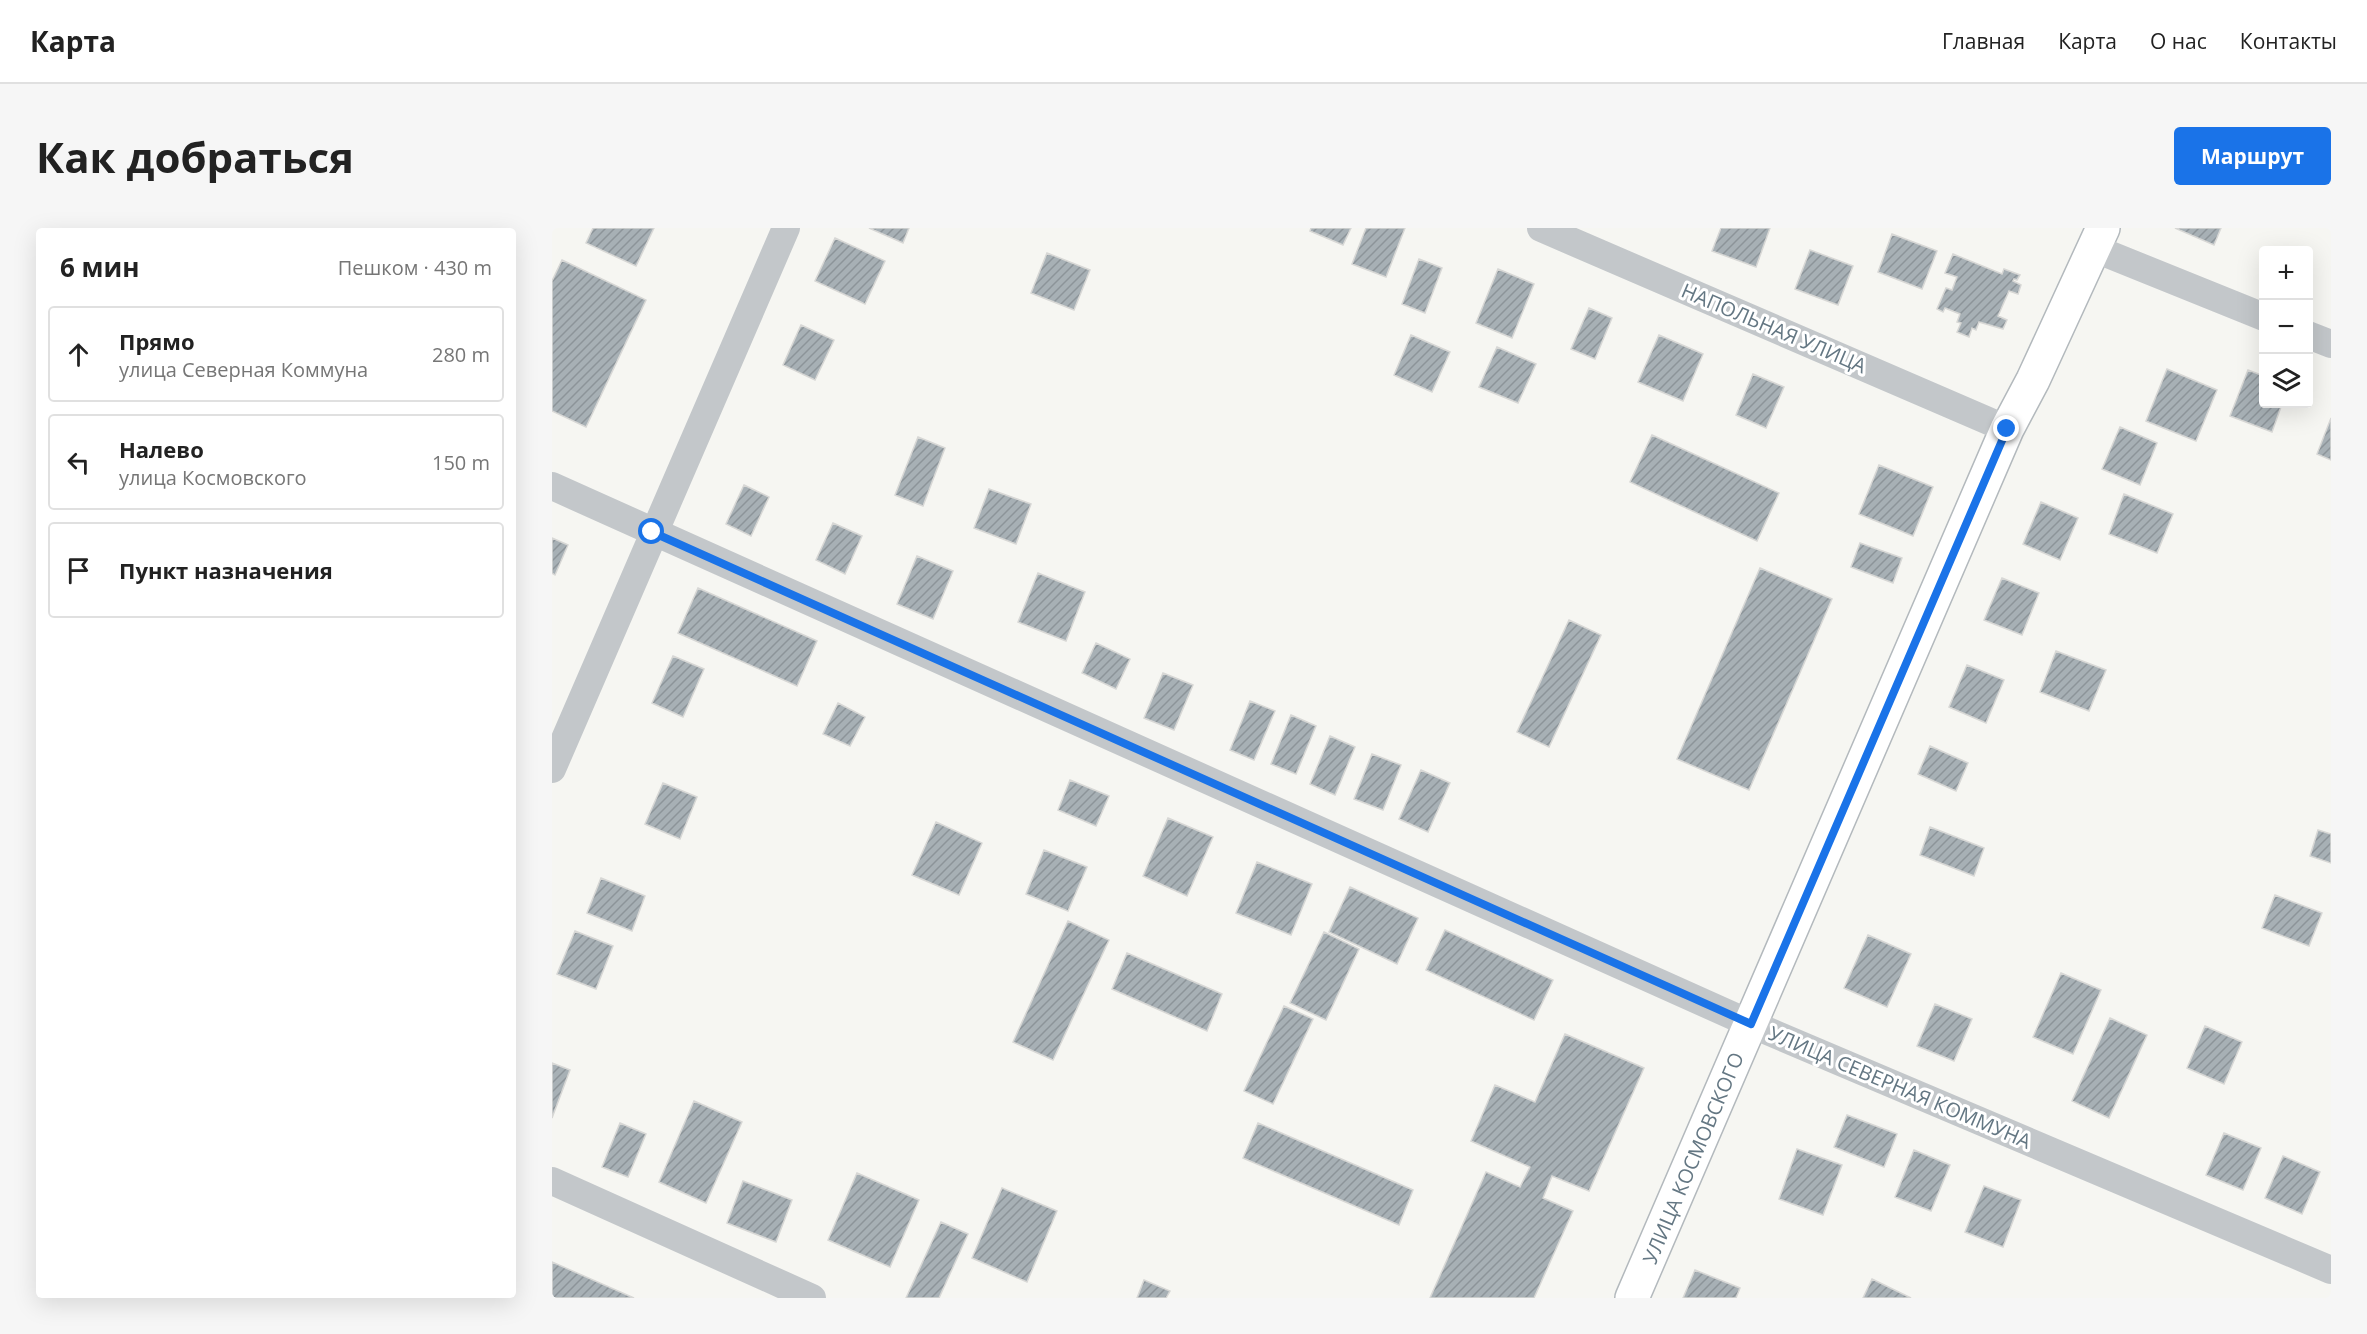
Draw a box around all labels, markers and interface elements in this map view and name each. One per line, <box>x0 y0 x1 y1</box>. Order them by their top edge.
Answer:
text: Карта <box>30 22 116 60</box>
text: Главная <box>1942 27 2025 55</box>
text: Карта <box>2058 27 2117 55</box>
text: О нас <box>2150 27 2207 55</box>
text: Контакты <box>2240 27 2337 55</box>
button: Маршрут <box>2174 127 2331 185</box>
text: Как добраться <box>36 128 354 185</box>
map controls <box>2259 246 2313 408</box>
button: + <box>2259 246 2313 300</box>
text: 6 мин <box>60 249 140 285</box>
text: Пешком · 430 m <box>338 254 492 281</box>
street label: НАПОЛЬНАЯ УЛИЦА <box>1677 277 1871 379</box>
button: − <box>2259 300 2313 354</box>
text: Прямо <box>119 326 195 356</box>
icon: ahead <box>62 338 95 371</box>
text: 280 m <box>432 341 490 368</box>
button: layers <box>2259 354 2313 408</box>
text: улица Северная Коммуна <box>119 356 368 383</box>
route end <box>1993 415 2019 441</box>
text: Налево <box>119 434 204 464</box>
icon: left <box>62 446 95 479</box>
text: 150 m <box>432 449 490 476</box>
text: улица Космовского <box>119 464 307 491</box>
route start <box>638 518 664 544</box>
icon: arrive <box>62 554 95 587</box>
text: Пункт назначения <box>119 555 333 585</box>
street label: УЛИЦА СЕВЕРНАЯ КОММУНА <box>1765 1019 2036 1155</box>
street label: УЛИЦА КОСМОВСКОГО <box>1636 1048 1750 1268</box>

